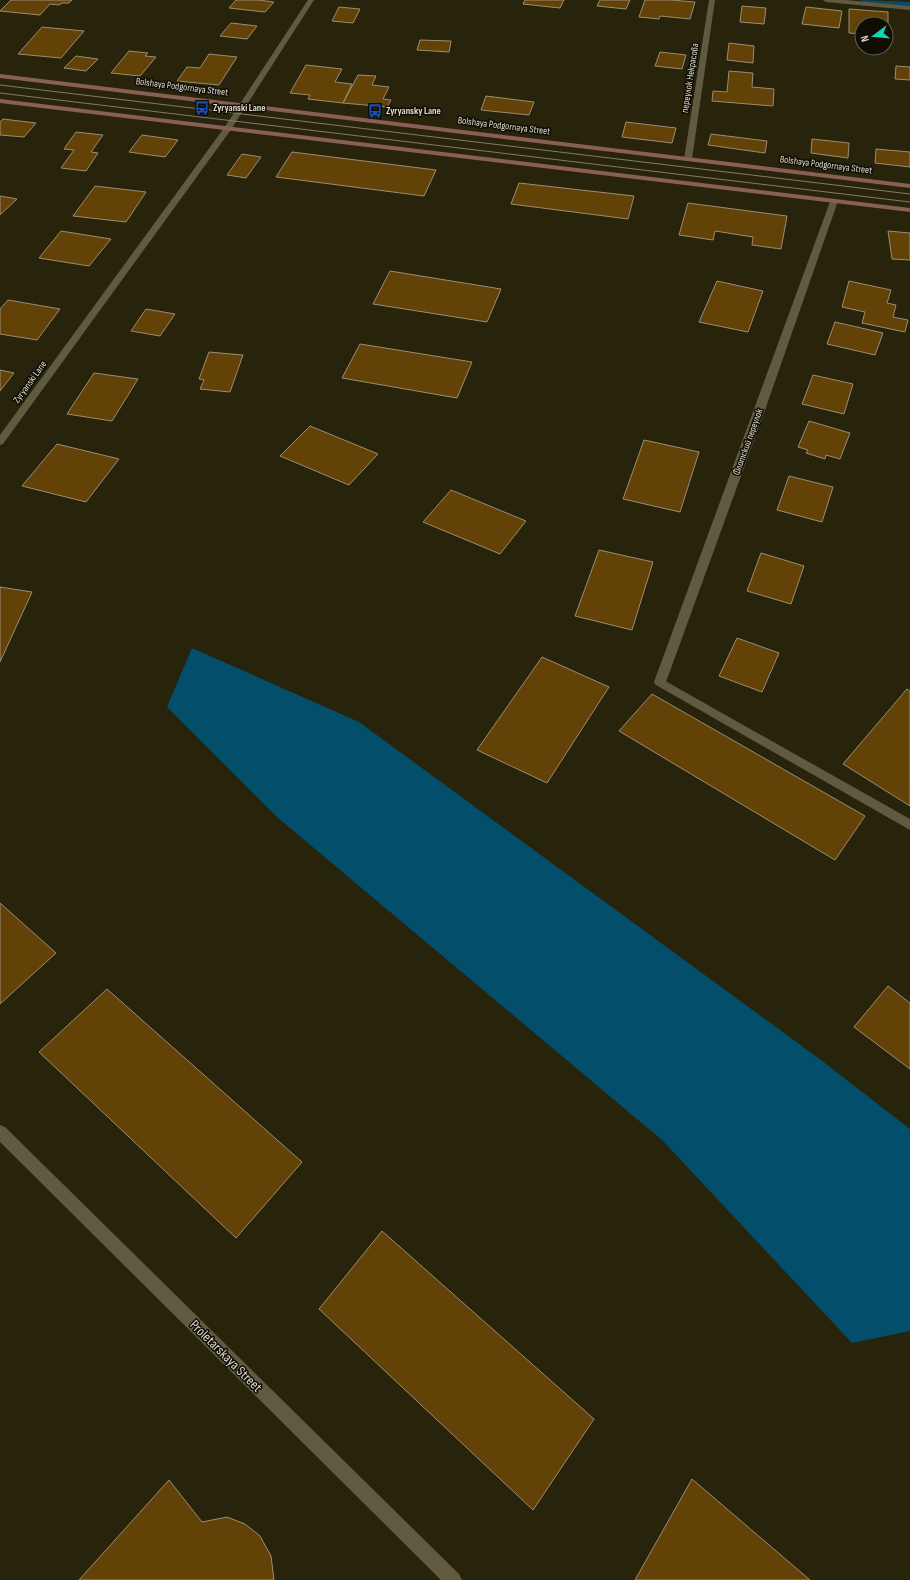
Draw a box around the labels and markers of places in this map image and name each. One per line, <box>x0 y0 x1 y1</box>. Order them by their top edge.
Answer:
bus stop icon: Zyryanski Lane <box>194 100 210 116</box>
place label: Zyryanski Lane <box>213 102 266 114</box>
bus stop icon: Zyryansky Lane <box>367 103 383 119</box>
place label: Zyryansky Lane <box>386 105 441 117</box>

